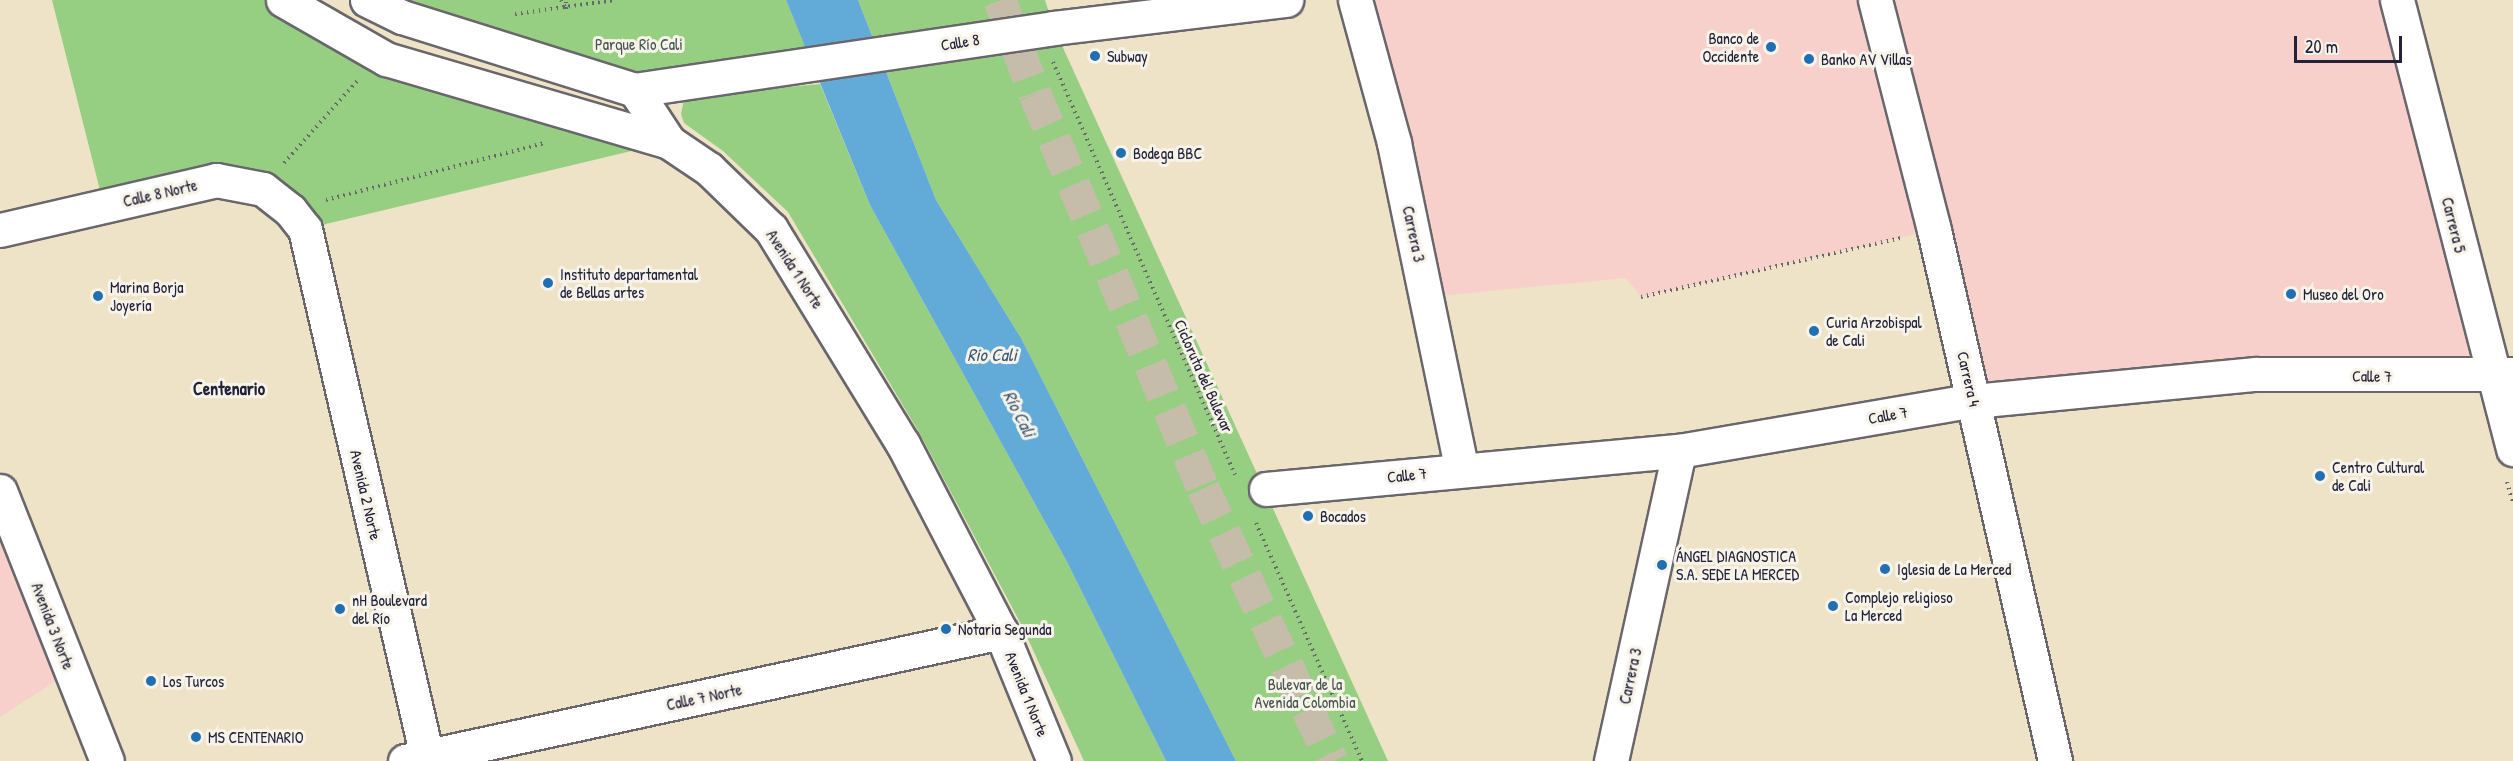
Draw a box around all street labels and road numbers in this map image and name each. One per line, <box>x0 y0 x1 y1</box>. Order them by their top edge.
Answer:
street label: Calle 8 <box>939 29 981 55</box>
street label: Calle 8 Norte <box>121 175 199 211</box>
street label: Carrera 5 <box>2438 195 2470 255</box>
street label: Carrera 3 <box>1399 204 1429 264</box>
street label: Avenida 1 Norte <box>762 226 828 312</box>
street label: Cicloruta del Bulevar <box>1170 316 1238 436</box>
street label: Carrera 4 <box>1953 350 1985 408</box>
street label: Calle 7 <box>2352 366 2392 386</box>
street label: Calle 7 <box>1867 402 1909 428</box>
street label: Avenida 2 Norte <box>346 448 386 542</box>
street label: Calle 7 <box>1386 463 1428 487</box>
street label: Avenida 3 Norte <box>28 580 78 672</box>
street label: Carrera 3 <box>1615 646 1645 706</box>
street label: Avenida 1 Norte <box>1001 649 1053 739</box>
street label: Calle 7 Norte <box>665 680 743 714</box>

